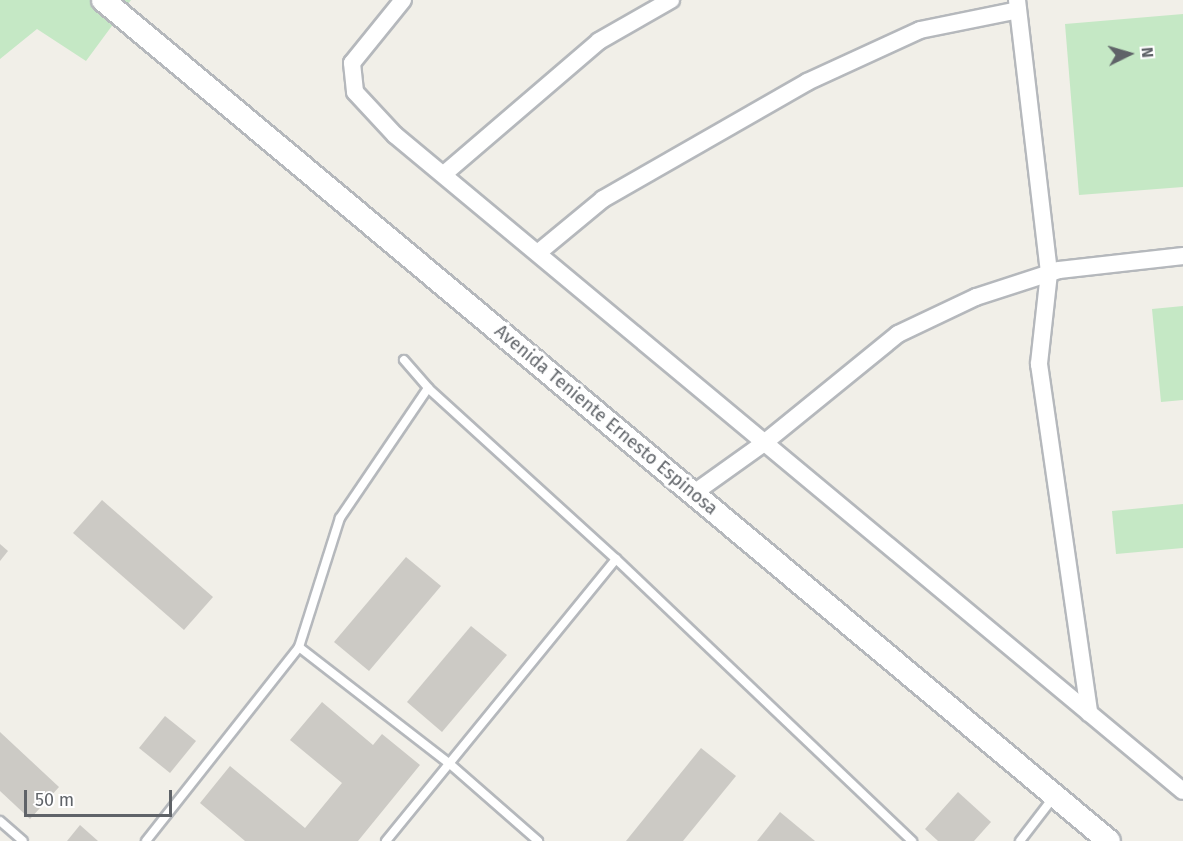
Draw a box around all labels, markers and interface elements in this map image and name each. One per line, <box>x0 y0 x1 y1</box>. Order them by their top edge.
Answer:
north arrow <box>1099 24 1159 84</box>
text: N <box>1138 46 1157 58</box>
street label: Avenida Teniente Ernesto Espinosa <box>490 320 722 520</box>
scale bar <box>27 778 176 816</box>
text: 50 m <box>35 789 74 811</box>

